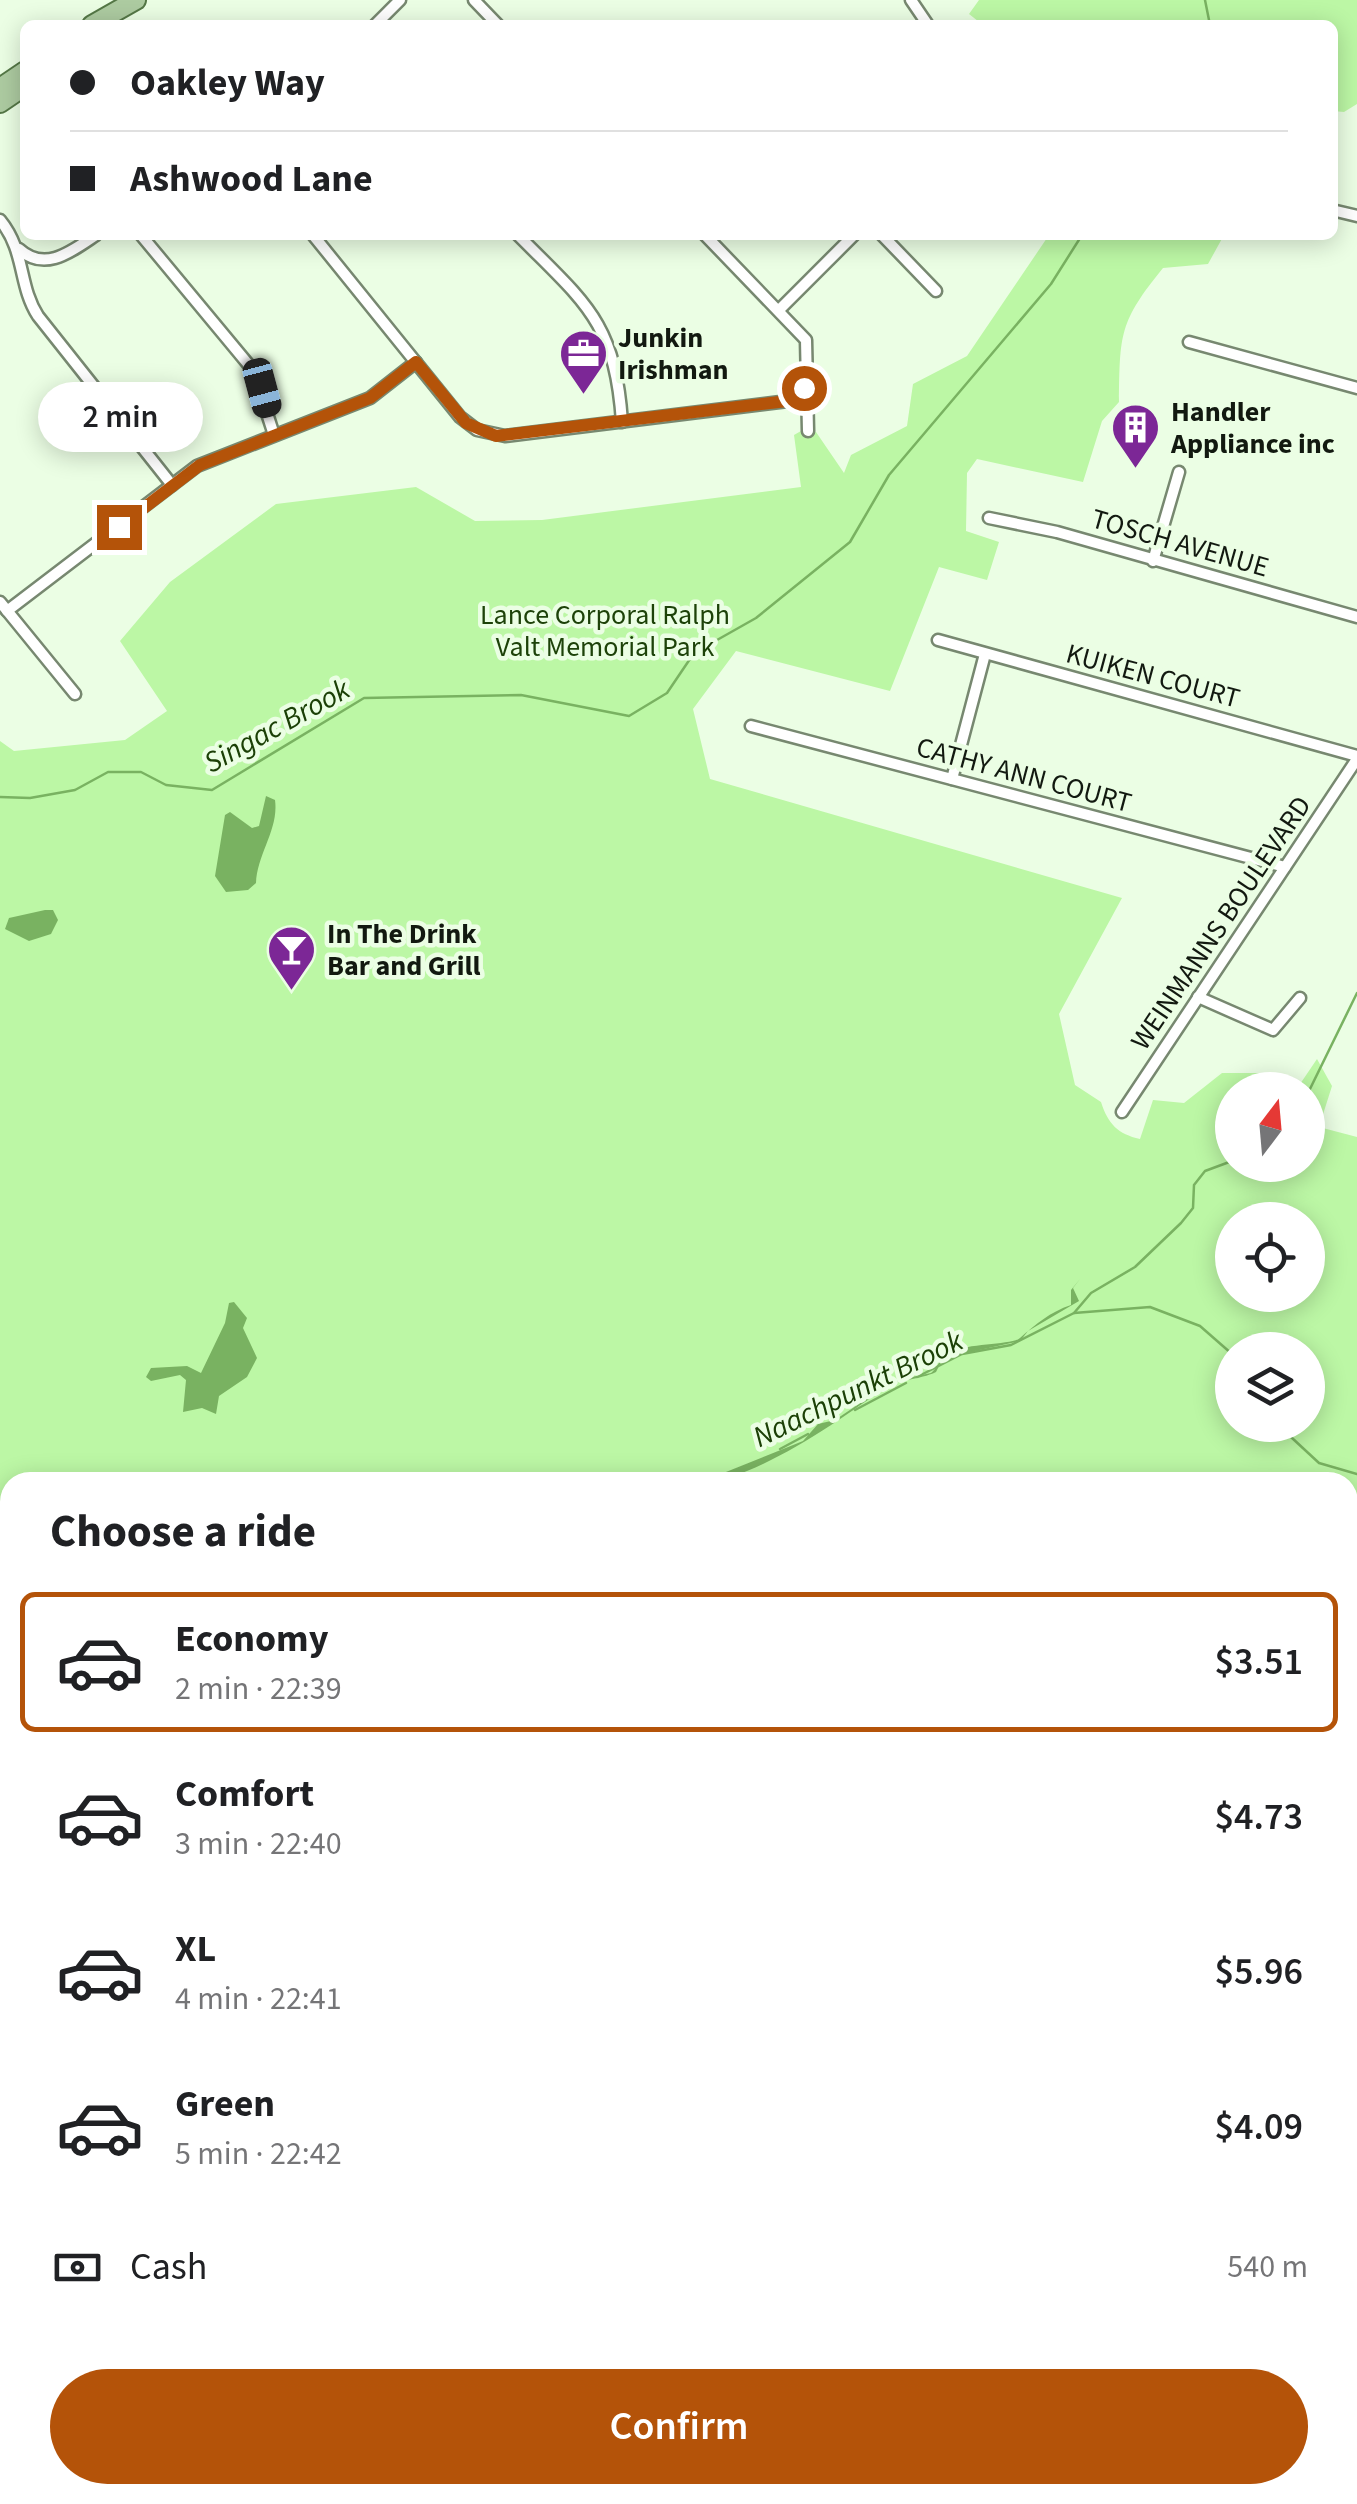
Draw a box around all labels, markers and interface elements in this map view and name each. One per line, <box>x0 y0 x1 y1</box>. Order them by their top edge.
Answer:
text: Oakley Way <box>130 56 325 110</box>
text: Ashwood Lane <box>130 152 373 206</box>
place label: Junkin Irishman <box>618 318 728 390</box>
office icon: Junkin Irishman <box>557 328 609 396</box>
car <box>240 355 284 421</box>
route start <box>782 366 827 411</box>
callout: 2 min <box>36 382 202 452</box>
place label: Handler Appliance inc <box>1170 392 1335 464</box>
text: 2 min <box>82 394 159 440</box>
building icon: Handler Appliance inc <box>1110 402 1162 470</box>
street label: TOSCH AVENUE <box>1087 499 1273 587</box>
route end <box>97 505 142 550</box>
park label: Lance Corporal Ralph Valt Memorial Park <box>480 595 730 667</box>
street label: KUIKEN COURT <box>1062 634 1244 718</box>
water label: Singac Brook <box>196 668 359 784</box>
street label: CATHY ANN COURT <box>912 727 1136 823</box>
street label: WEINMANNS BOULEVARD <box>1121 788 1321 1058</box>
place label: In The Drink Bar and Grill <box>327 914 481 986</box>
bar icon: In The Drink Bar and Grill <box>266 924 318 992</box>
north arrow <box>1215 1072 1325 1182</box>
map controls <box>1215 1072 1325 1442</box>
button: locate <box>1215 1202 1325 1312</box>
water label: Naachpunkt Brook <box>746 1319 971 1458</box>
button: layers <box>1215 1332 1325 1442</box>
text: Choose a ride <box>50 1500 316 1564</box>
text: Economy <box>175 1612 328 1666</box>
icon: car <box>55 1617 145 1707</box>
text: $3.51 <box>1215 1635 1303 1689</box>
text: 2 min · 22:39 <box>175 1666 342 1712</box>
text: Comfort <box>175 1767 314 1821</box>
icon: car <box>55 1772 145 1862</box>
text: $4.73 <box>1215 1790 1303 1844</box>
text: 3 min · 22:40 <box>175 1821 342 1867</box>
text: XL <box>175 1922 216 1976</box>
icon: car <box>55 1927 145 2017</box>
text: $5.96 <box>1215 1945 1303 1999</box>
text: 4 min · 22:41 <box>175 1976 342 2022</box>
text: Green <box>175 2077 275 2131</box>
icon: car <box>55 2082 145 2172</box>
text: $4.09 <box>1215 2100 1303 2154</box>
text: 5 min · 22:42 <box>175 2131 342 2177</box>
icon: cash <box>50 2240 105 2295</box>
text: Cash <box>130 2240 207 2294</box>
text: 540 m <box>1227 2244 1308 2290</box>
button: Confirm <box>50 2369 1308 2484</box>

